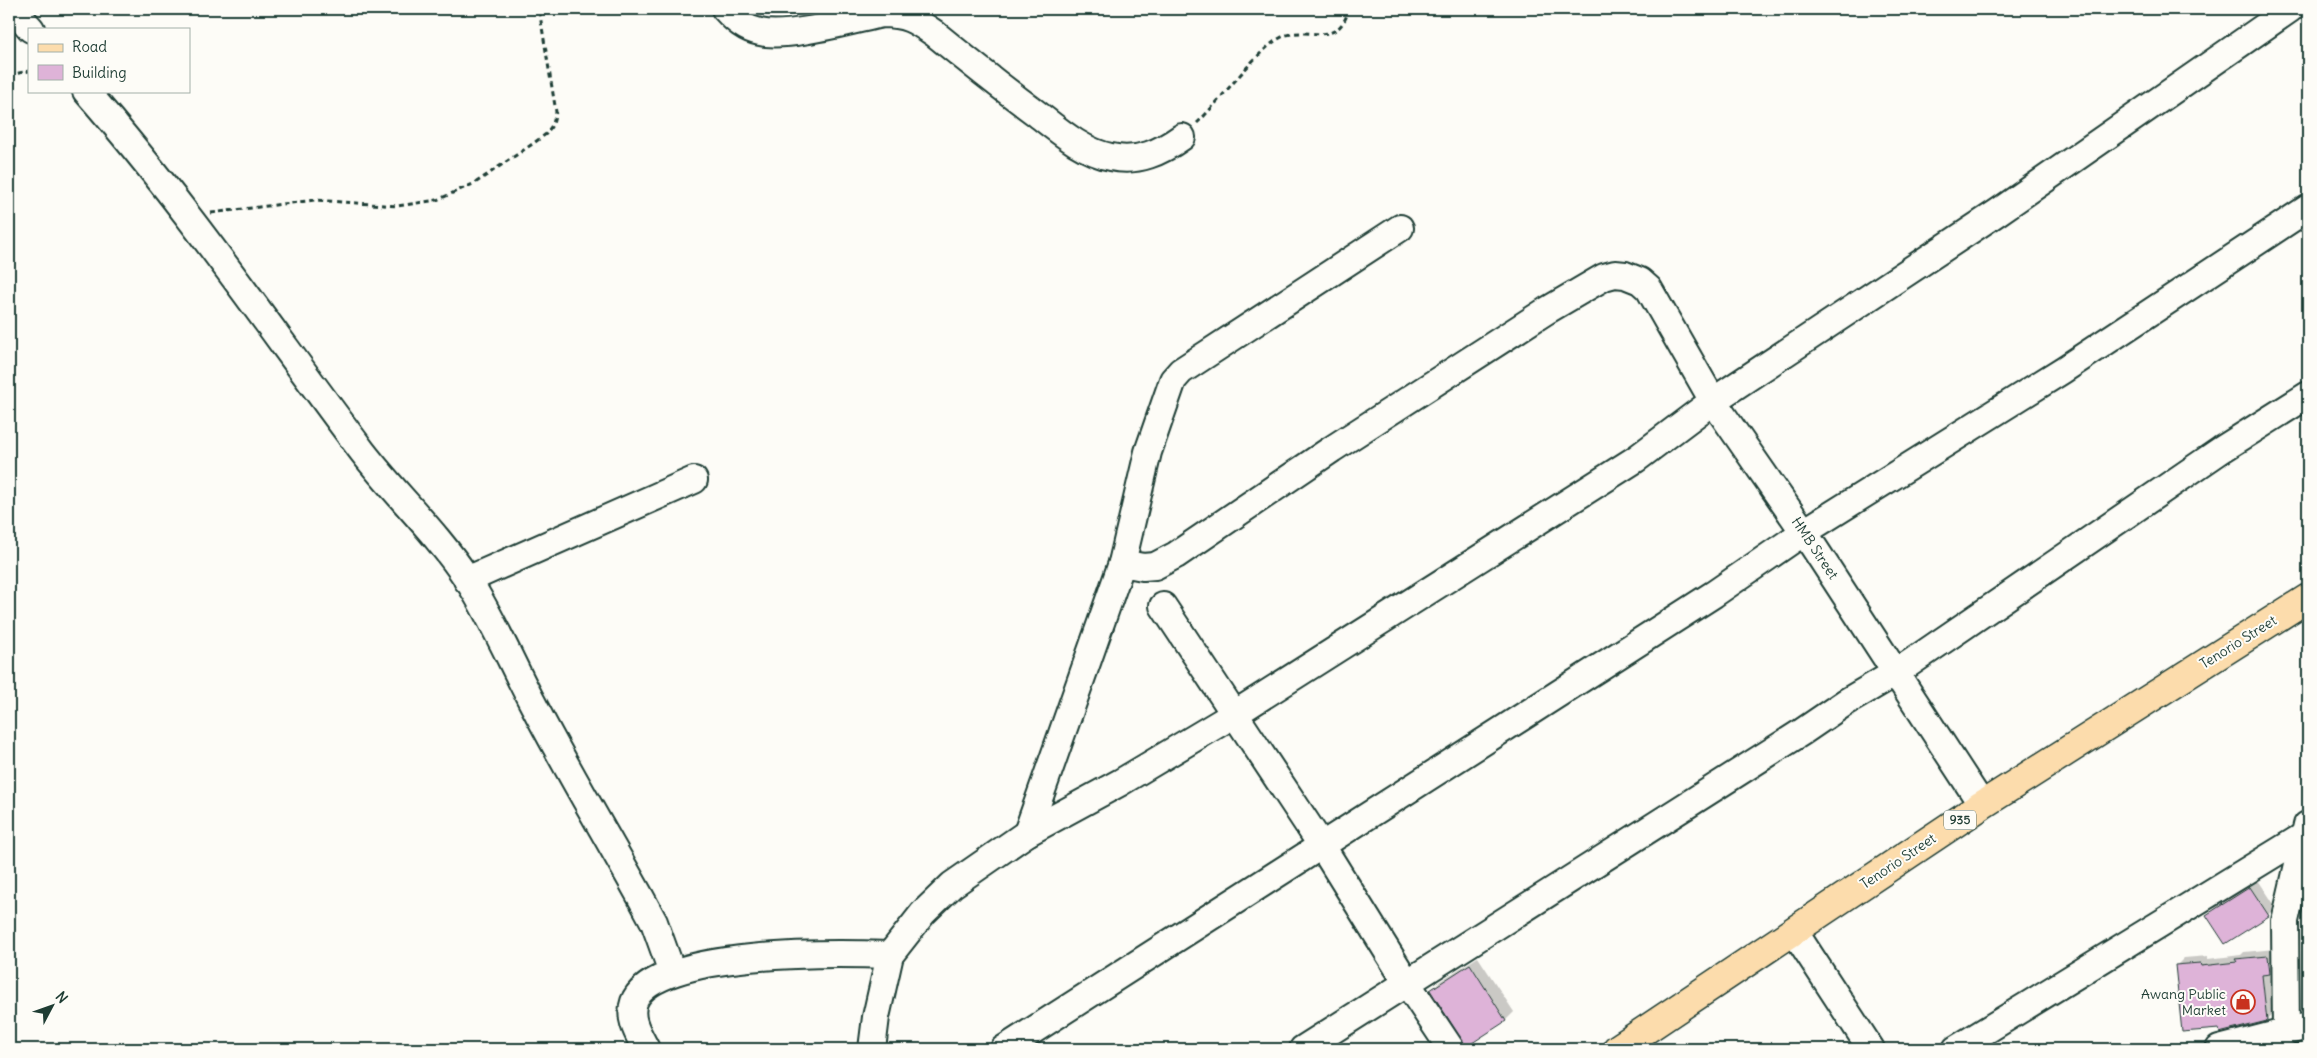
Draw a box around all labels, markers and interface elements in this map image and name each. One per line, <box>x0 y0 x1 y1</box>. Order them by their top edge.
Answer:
legend <box>28 28 190 92</box>
text: Road <box>72 37 107 56</box>
text: Building <box>72 63 127 82</box>
street label: HMB Street <box>1788 513 1843 583</box>
street label: Tenorio Street <box>2196 611 2280 673</box>
road number: 935 <box>1944 810 1976 830</box>
street label: Tenorio Street <box>1857 829 1939 893</box>
north arrow <box>28 980 78 1030</box>
place label: Awang Public Market <box>2141 985 2226 1019</box>
text: N <box>52 988 72 1007</box>
shop icon: Awang Public Market <box>2230 989 2256 1015</box>

